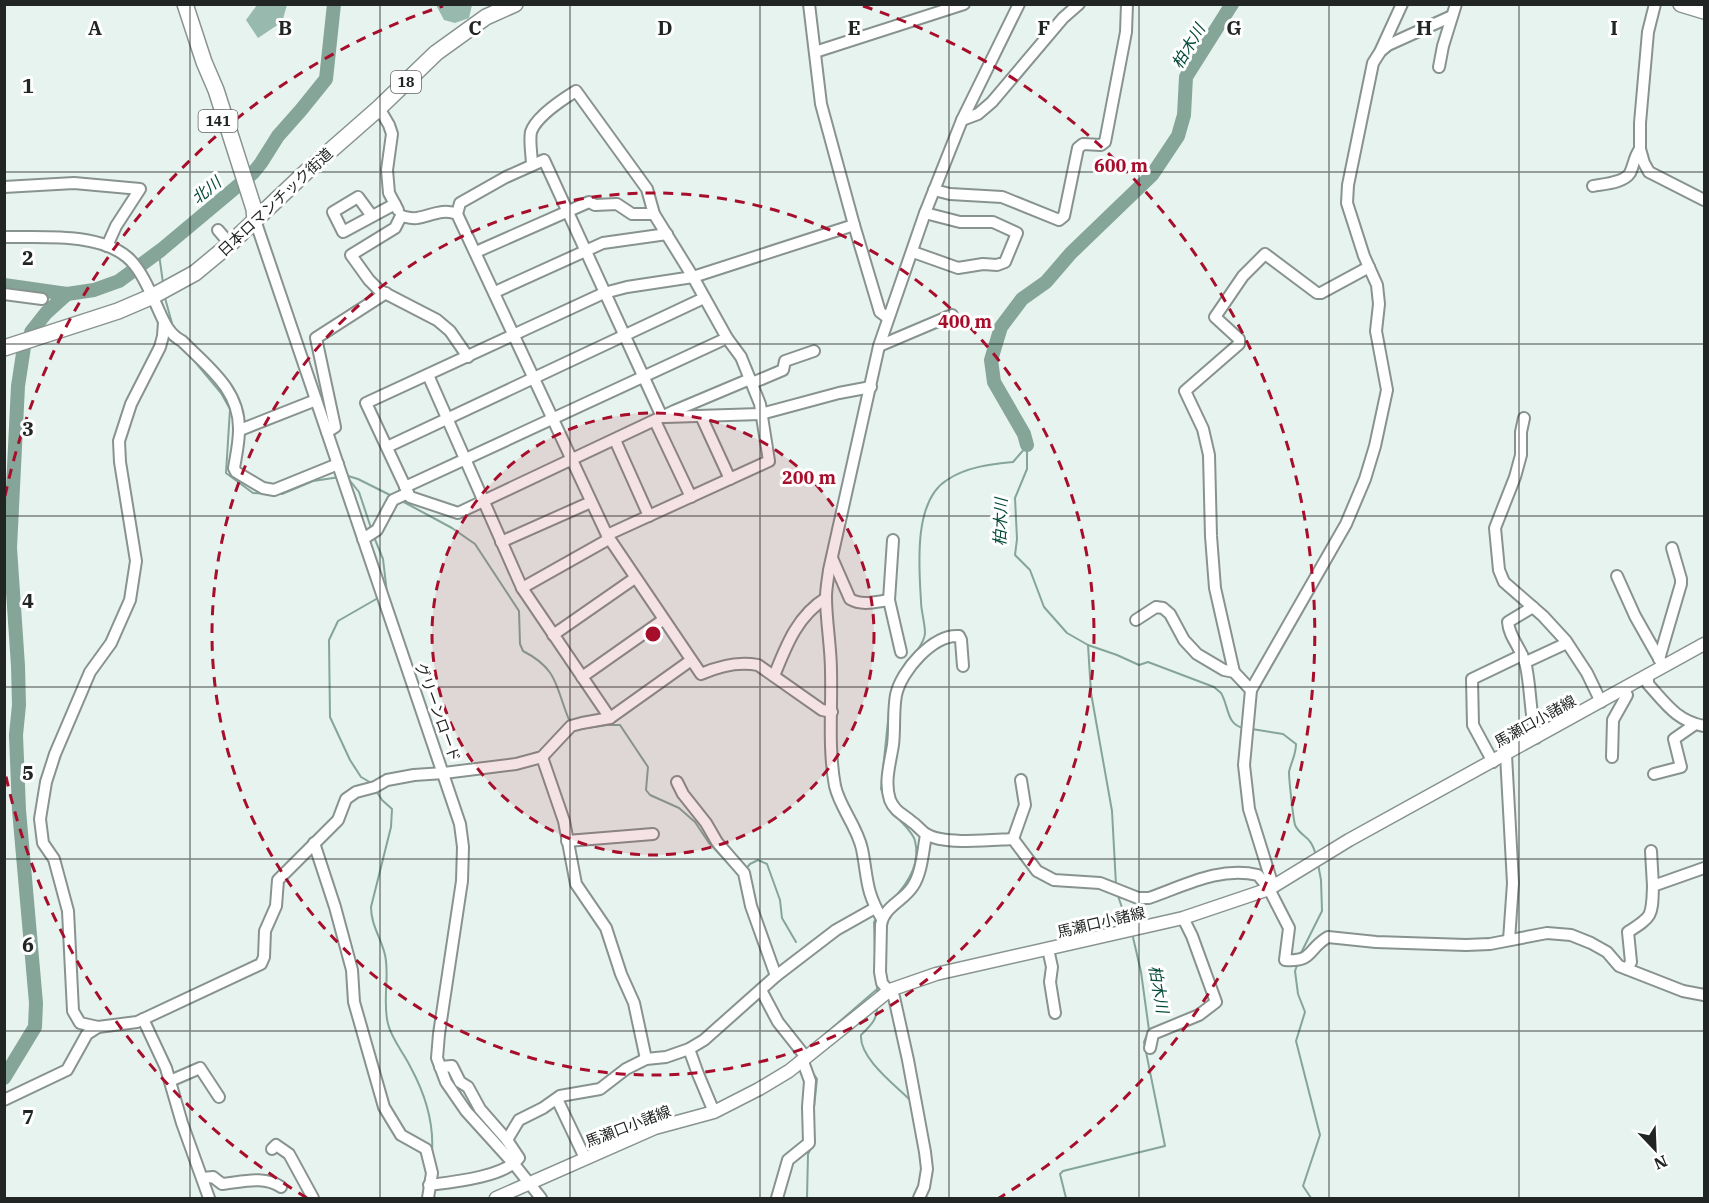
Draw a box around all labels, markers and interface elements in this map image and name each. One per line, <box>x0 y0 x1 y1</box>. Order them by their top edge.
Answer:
text: A <box>88 14 102 41</box>
text: B <box>278 14 292 41</box>
text: C <box>468 14 482 41</box>
text: D <box>657 14 673 41</box>
text: E <box>847 14 861 41</box>
text: F <box>1038 14 1050 41</box>
text: G <box>1226 14 1242 41</box>
text: H <box>1416 14 1432 41</box>
text: I <box>1610 14 1618 41</box>
water label: 柏木川 <box>1167 19 1210 72</box>
road number: 18 <box>391 71 421 93</box>
text: 1 <box>22 72 34 99</box>
road number: 141 <box>198 110 238 132</box>
street label: 日本ロマンチック街道 <box>214 144 336 260</box>
text: 600 m <box>1094 154 1149 177</box>
water label: 北川 <box>187 171 226 208</box>
text: 2 <box>22 244 34 271</box>
text: 400 m <box>938 310 993 333</box>
text: 3 <box>22 415 34 442</box>
text: 200 m <box>782 466 837 489</box>
water label: 柏木川 <box>989 496 1011 546</box>
text: 4 <box>22 587 34 614</box>
centre of rings <box>643 624 663 644</box>
street label: グリーンロード <box>411 660 465 764</box>
street label: 馬瀬口小諸線 <box>1491 691 1579 751</box>
text: 5 <box>22 759 34 786</box>
street label: 馬瀬口小諸線 <box>1055 903 1147 941</box>
text: 6 <box>22 931 34 958</box>
water label: 柏木川 <box>1145 964 1173 1016</box>
street label: 馬瀬口小諸線 <box>583 1101 673 1151</box>
text: 7 <box>22 1103 34 1130</box>
north arrow <box>1625 1119 1685 1179</box>
text: N <box>1651 1151 1671 1174</box>

